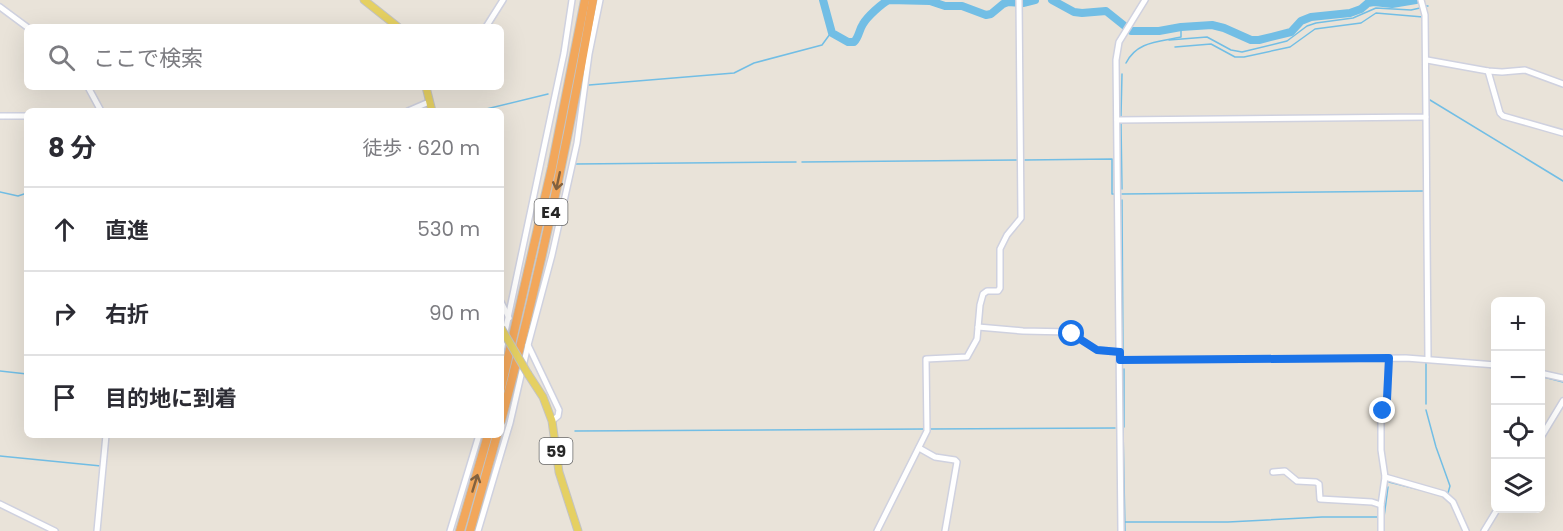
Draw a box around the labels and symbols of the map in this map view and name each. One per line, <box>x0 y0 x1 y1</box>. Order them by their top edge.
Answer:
one-way arrow <box>552 171 563 190</box>
road number: E4 <box>534 199 568 225</box>
route start <box>1058 320 1084 346</box>
route end <box>1369 397 1395 423</box>
road number: 59 <box>540 438 572 464</box>
one-way arrow <box>470 474 481 493</box>

